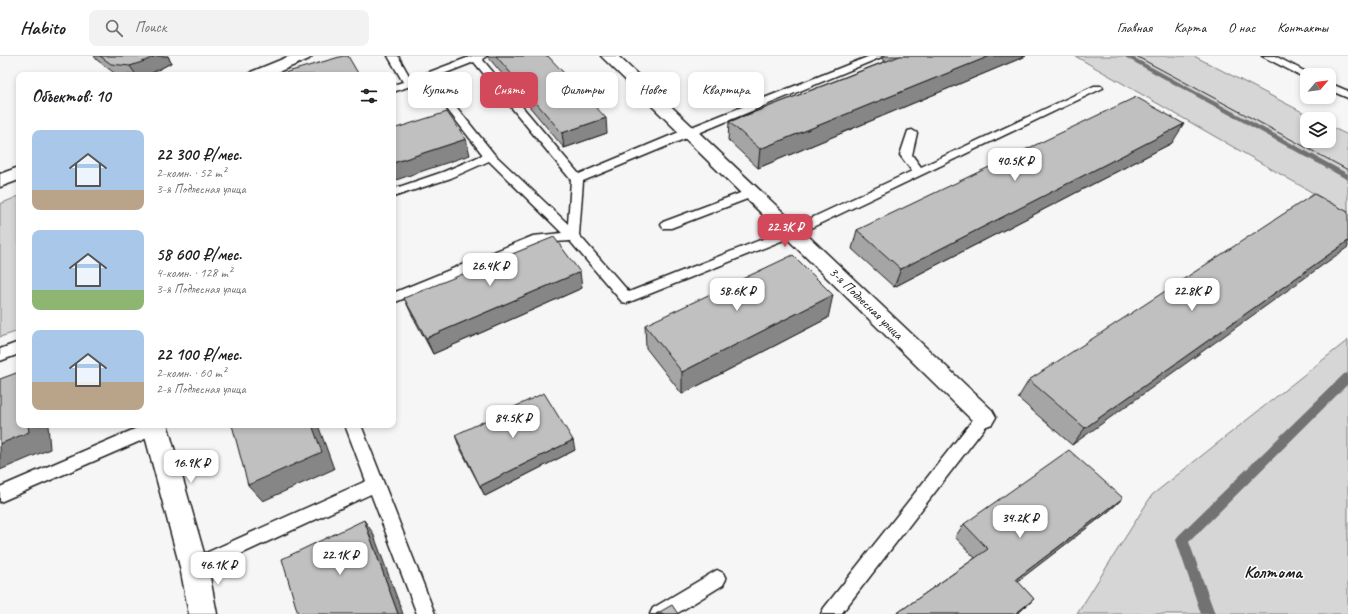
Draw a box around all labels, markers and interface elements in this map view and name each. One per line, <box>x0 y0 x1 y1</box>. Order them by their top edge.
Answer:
search box <box>89 10 369 46</box>
text: Habito <box>20 16 65 40</box>
icon: search <box>103 17 125 39</box>
text: Поиск <box>135 18 166 37</box>
text: Главная <box>1117 19 1152 36</box>
text: Карта <box>1174 19 1206 36</box>
text: О нас <box>1228 19 1255 36</box>
text: Контакты <box>1277 19 1328 36</box>
north arrow <box>1300 68 1336 104</box>
map controls <box>1300 68 1336 148</box>
chip: Купить <box>408 72 472 108</box>
chip: Снять <box>480 72 538 108</box>
chip: Фильтры <box>546 72 618 108</box>
chip: Новое <box>626 72 680 108</box>
chip: Квартира <box>688 72 764 108</box>
icon: filters <box>358 85 380 107</box>
text: Объектов: 10 <box>32 86 111 107</box>
button: layers <box>1300 112 1336 148</box>
text: 22 300 ₽/мес. <box>156 144 242 165</box>
icon: home <box>64 146 112 194</box>
pin: 40.5K ₽ <box>978 148 1052 182</box>
text: 40.5K ₽ <box>997 153 1033 169</box>
text: 2-комн. · 52 m² <box>156 165 226 181</box>
text: 3-я Подлесная улица <box>156 181 246 197</box>
pin: 22.3K ₽ <box>748 214 822 248</box>
text: 22.3K ₽ <box>767 219 803 235</box>
text: 58 600 ₽/мес. <box>156 244 242 265</box>
icon: home <box>64 246 112 294</box>
pin: 26.4K ₽ <box>453 253 527 287</box>
text: 26.4K ₽ <box>472 258 508 274</box>
street label: 3-я Подлесная улица <box>825 263 908 344</box>
text: 4-комн. · 128 m² <box>156 265 232 281</box>
pin: 58.6K ₽ <box>700 278 774 312</box>
pin: 22.8K ₽ <box>1155 278 1229 312</box>
text: 3-я Подлесная улица <box>156 281 246 297</box>
text: 58.6K ₽ <box>719 283 755 299</box>
text: 22.8K ₽ <box>1174 283 1210 299</box>
text: 22 100 ₽/мес. <box>156 344 242 365</box>
icon: home <box>64 346 112 394</box>
text: 2-комн. · 60 m² <box>156 365 226 381</box>
text: 2-я Подлесная улица <box>156 381 246 397</box>
pin: 84.5K ₽ <box>476 405 550 439</box>
text: 84.5K ₽ <box>495 410 531 426</box>
pin: 16.9K ₽ <box>154 450 228 484</box>
text: 16.9K ₽ <box>173 455 209 471</box>
pin: 34.2K ₽ <box>983 505 1057 539</box>
text: 34.2K ₽ <box>1002 510 1038 526</box>
pin: 22.1K ₽ <box>303 542 377 576</box>
text: 22.1K ₽ <box>322 547 358 563</box>
pin: 46.1K ₽ <box>181 552 255 586</box>
text: 46.1K ₽ <box>200 557 236 573</box>
district label: Колтома <box>1244 561 1304 583</box>

